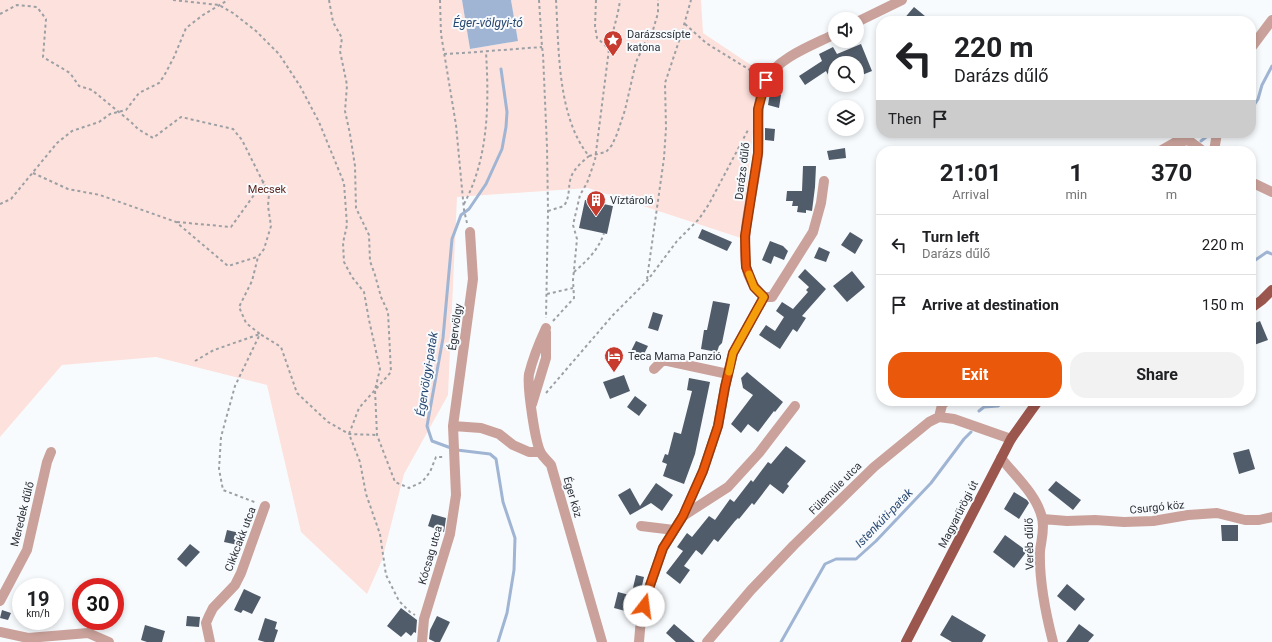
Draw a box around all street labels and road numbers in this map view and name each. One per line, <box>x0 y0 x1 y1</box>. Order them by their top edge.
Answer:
street label: Darázs dűlő <box>733 142 752 201</box>
street label: Égervölgy <box>446 302 465 352</box>
street label: Fülemüle utca <box>806 459 864 517</box>
street label: Éger köz <box>561 475 585 520</box>
street label: Magyarürögi út <box>936 478 981 550</box>
street label: Meredek dűlő <box>8 480 37 548</box>
street label: Csurgó köz <box>1129 498 1186 517</box>
street label: Cikkcakk utca <box>222 505 259 573</box>
street label: Veréb dűlő <box>1023 518 1036 570</box>
street label: Kócsag utca <box>416 524 445 586</box>

